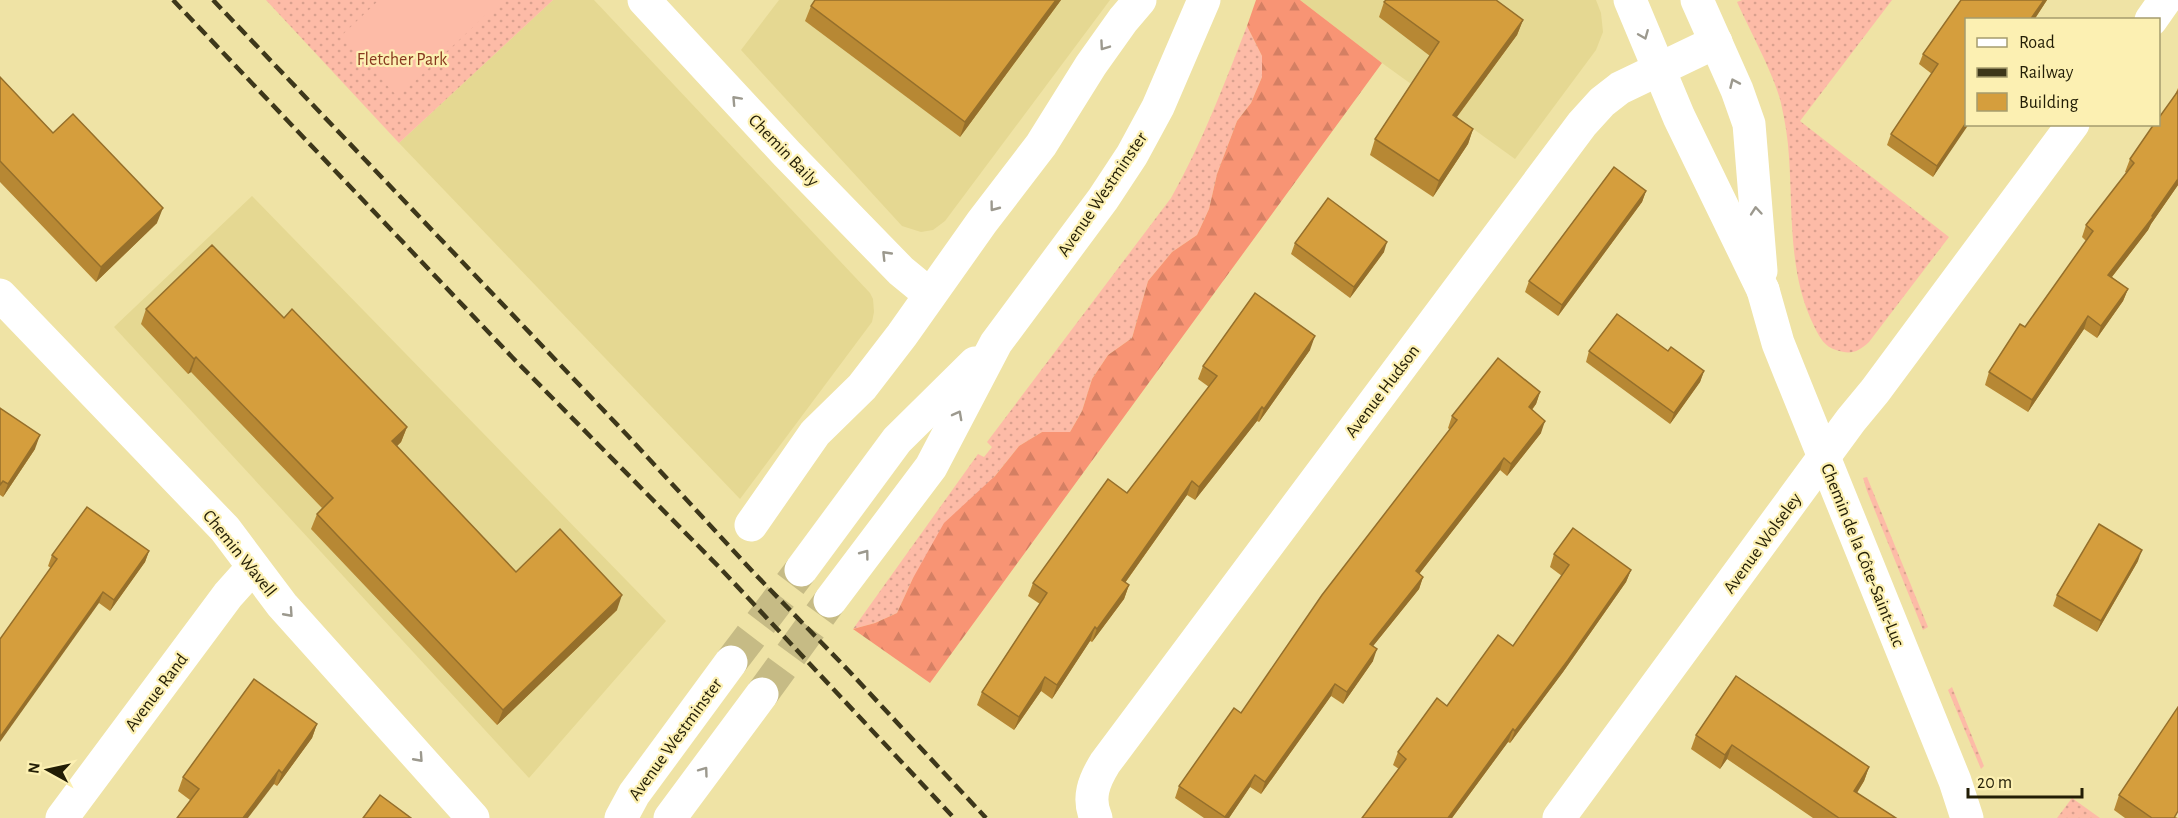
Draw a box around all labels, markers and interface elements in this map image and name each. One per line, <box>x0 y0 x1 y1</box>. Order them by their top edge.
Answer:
legend <box>1965 18 2160 126</box>
one-way arrow <box>1637 29 1649 40</box>
text: Road <box>2019 34 2055 52</box>
one-way arrow <box>1100 40 1111 51</box>
park label: Fletcher Park <box>357 51 448 69</box>
text: Railway <box>2019 64 2074 82</box>
one-way arrow <box>1729 78 1741 89</box>
text: Building <box>2019 94 2079 112</box>
one-way arrow <box>732 96 743 107</box>
street label: Chemin Baily <box>745 111 822 190</box>
street label: Avenue Westminster <box>1055 129 1151 260</box>
one-way arrow <box>990 200 1001 211</box>
one-way arrow <box>1750 207 1763 216</box>
one-way arrow <box>882 252 893 263</box>
street label: Avenue Hudson <box>1342 342 1423 441</box>
one-way arrow <box>951 411 962 421</box>
street label: Chemin de la Côte-Saint-Luc <box>1817 461 1907 650</box>
street label: Avenue Wolseley <box>1720 490 1805 597</box>
street label: Chemin Wavell <box>199 507 280 600</box>
one-way arrow <box>858 550 869 561</box>
one-way arrow <box>282 606 293 617</box>
street label: Avenue Rand <box>122 651 192 735</box>
street label: Avenue Westminster <box>626 675 726 804</box>
north arrow <box>18 740 78 800</box>
one-way arrow <box>412 751 423 762</box>
text: N <box>25 761 43 775</box>
scale bar <box>1968 761 2082 799</box>
one-way arrow <box>697 766 708 777</box>
text: 20 m <box>1977 774 2012 792</box>

